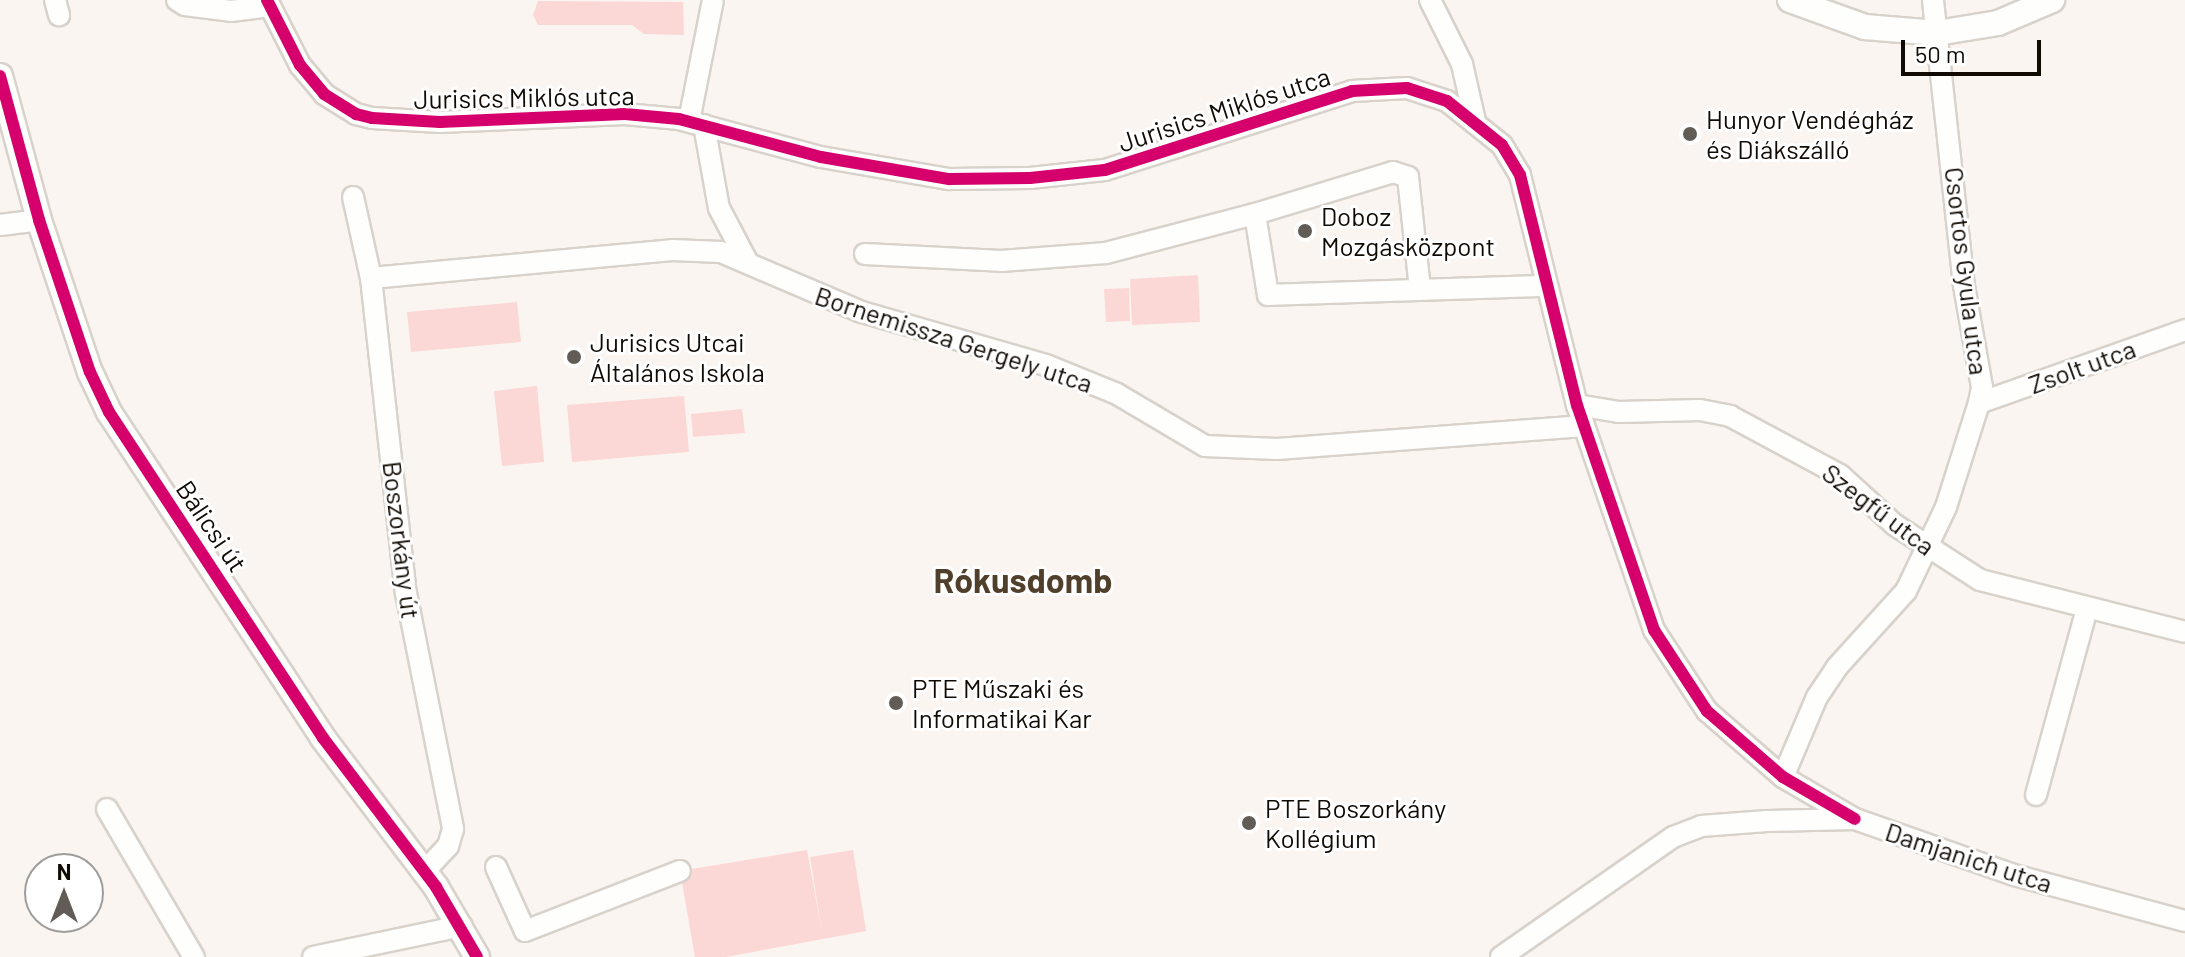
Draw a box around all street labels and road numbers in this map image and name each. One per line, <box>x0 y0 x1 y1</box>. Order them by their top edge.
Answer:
street label: Jurisics Miklós utca <box>1114 60 1334 158</box>
street label: Jurisics Miklós utca <box>413 79 635 115</box>
street label: Csortos Gyula utca <box>1939 165 1995 377</box>
street label: Bornemissza Gergely utca <box>811 279 1097 399</box>
street label: Zsolt utca <box>2024 332 2140 400</box>
street label: Szegfű utca <box>1817 457 1941 561</box>
street label: Boszorkány út <box>377 459 427 621</box>
street label: Bálicsi út <box>170 474 254 578</box>
street label: Damjanich utca <box>1882 815 2056 899</box>

